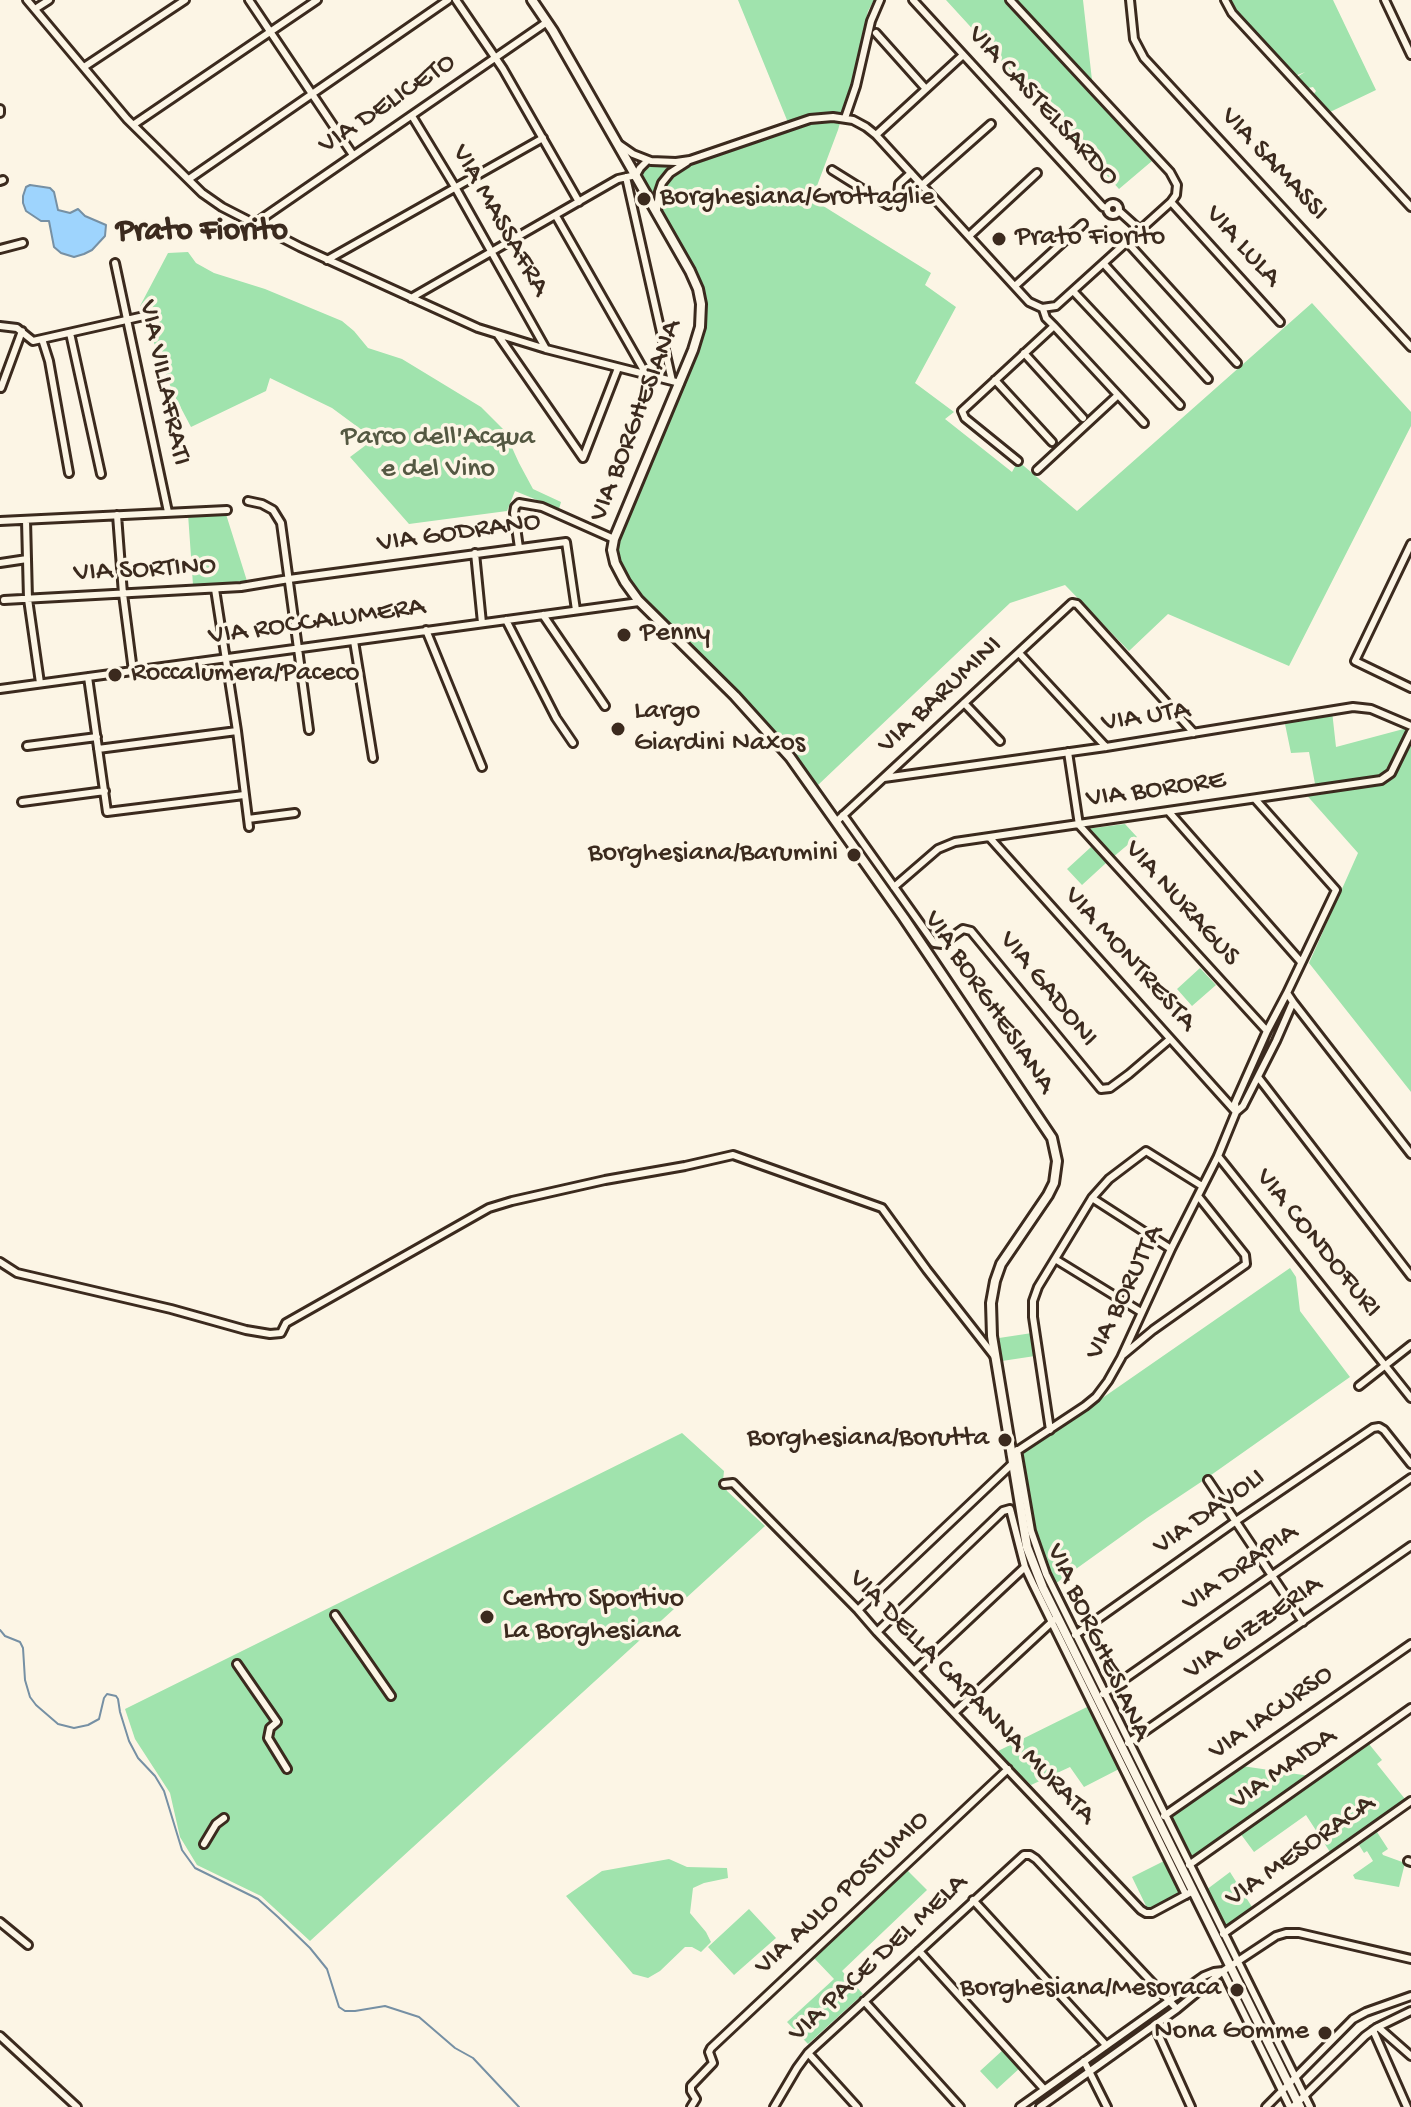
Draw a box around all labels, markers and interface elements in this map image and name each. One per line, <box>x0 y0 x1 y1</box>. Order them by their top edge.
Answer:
street label: VIA CASTELSARDO <box>959 20 1125 194</box>
street label: VIA DELICETO <box>313 47 463 163</box>
street label: VIA SAMASSI <box>1212 101 1334 229</box>
street label: VIA MASSAFRA <box>442 139 556 303</box>
place label: Borghesiana/Grottaglie <box>660 182 935 216</box>
marker: Borghesiana/Grottaglie <box>635 190 653 208</box>
street label: VIA LULA <box>1197 199 1287 295</box>
district label: Prato Fiorito <box>116 214 288 252</box>
place label: Prato Fiorito <box>1015 222 1165 256</box>
marker: Prato Fiorito <box>990 230 1008 248</box>
street label: VIA VILLAFRATI <box>129 297 197 469</box>
street label: VIA BORGHESIANA <box>583 315 691 527</box>
park label: Parco dell'Acqua e del Vino <box>341 422 535 488</box>
street label: VIA GODRANO <box>375 506 543 562</box>
street label: VIA SORTINO <box>73 550 217 592</box>
street label: VIA ROCCALUMERA <box>207 591 427 655</box>
place label: Penny <box>640 618 710 652</box>
marker: Penny <box>615 626 633 644</box>
street label: VIA BARUMINI <box>872 630 1010 762</box>
place label: Roccalumera/Paceco <box>131 658 360 692</box>
marker: Roccalumera/Paceco <box>106 666 124 684</box>
street label: VIA UTA <box>1099 694 1193 742</box>
place label: Largo Giardini Naxos <box>634 696 805 762</box>
marker: Largo Giardini Naxos <box>609 720 627 738</box>
street label: VIA BORORE <box>1084 765 1228 817</box>
street label: VIA NURAGUS <box>1116 834 1246 974</box>
place label: Borghesiana/Barumini <box>588 838 838 872</box>
marker: Borghesiana/Barumini <box>845 846 863 864</box>
street label: VIA MONTRESTA <box>1055 881 1203 1039</box>
street label: VIA BORGHESIANA <box>914 905 1062 1101</box>
street label: VIA GADONI <box>990 925 1104 1055</box>
street label: VIA CONDOFURI <box>1246 1162 1388 1326</box>
street label: VIA BORUTTA <box>1079 1220 1173 1366</box>
place label: Borghesiana/Borutta <box>747 1423 989 1457</box>
marker: Borghesiana/Borutta <box>996 1431 1014 1449</box>
street label: VIA DAVOLI <box>1147 1462 1273 1564</box>
street label: VIA DRAPIA <box>1177 1517 1305 1621</box>
street label: VIA BORGHESIANA <box>1037 1539 1157 1747</box>
street label: VIA DELLA CAPANNA MURATA <box>840 1563 1102 1833</box>
street label: VIA GIZZERIA <box>1178 1569 1330 1689</box>
place label: Centro Sportivo La Borghesiana <box>503 1584 684 1650</box>
marker: Centro Sportivo La Borghesiana <box>478 1608 496 1626</box>
street label: VIA IACURSO <box>1203 1659 1341 1769</box>
street label: VIA MAIDA <box>1224 1721 1344 1819</box>
street label: VIA MESORACA <box>1220 1788 1382 1916</box>
street label: VIA AULO POSTUMIO <box>748 1804 938 1984</box>
street label: VIA PACE DEL MELA <box>782 1867 976 2051</box>
place label: Borghesiana/Mesoraca <box>960 1973 1221 2007</box>
marker: Borghesiana/Mesoraca <box>1228 1981 1246 1999</box>
place label: Nona Gomme <box>1154 2016 1309 2050</box>
marker: Nona Gomme <box>1316 2024 1334 2042</box>

